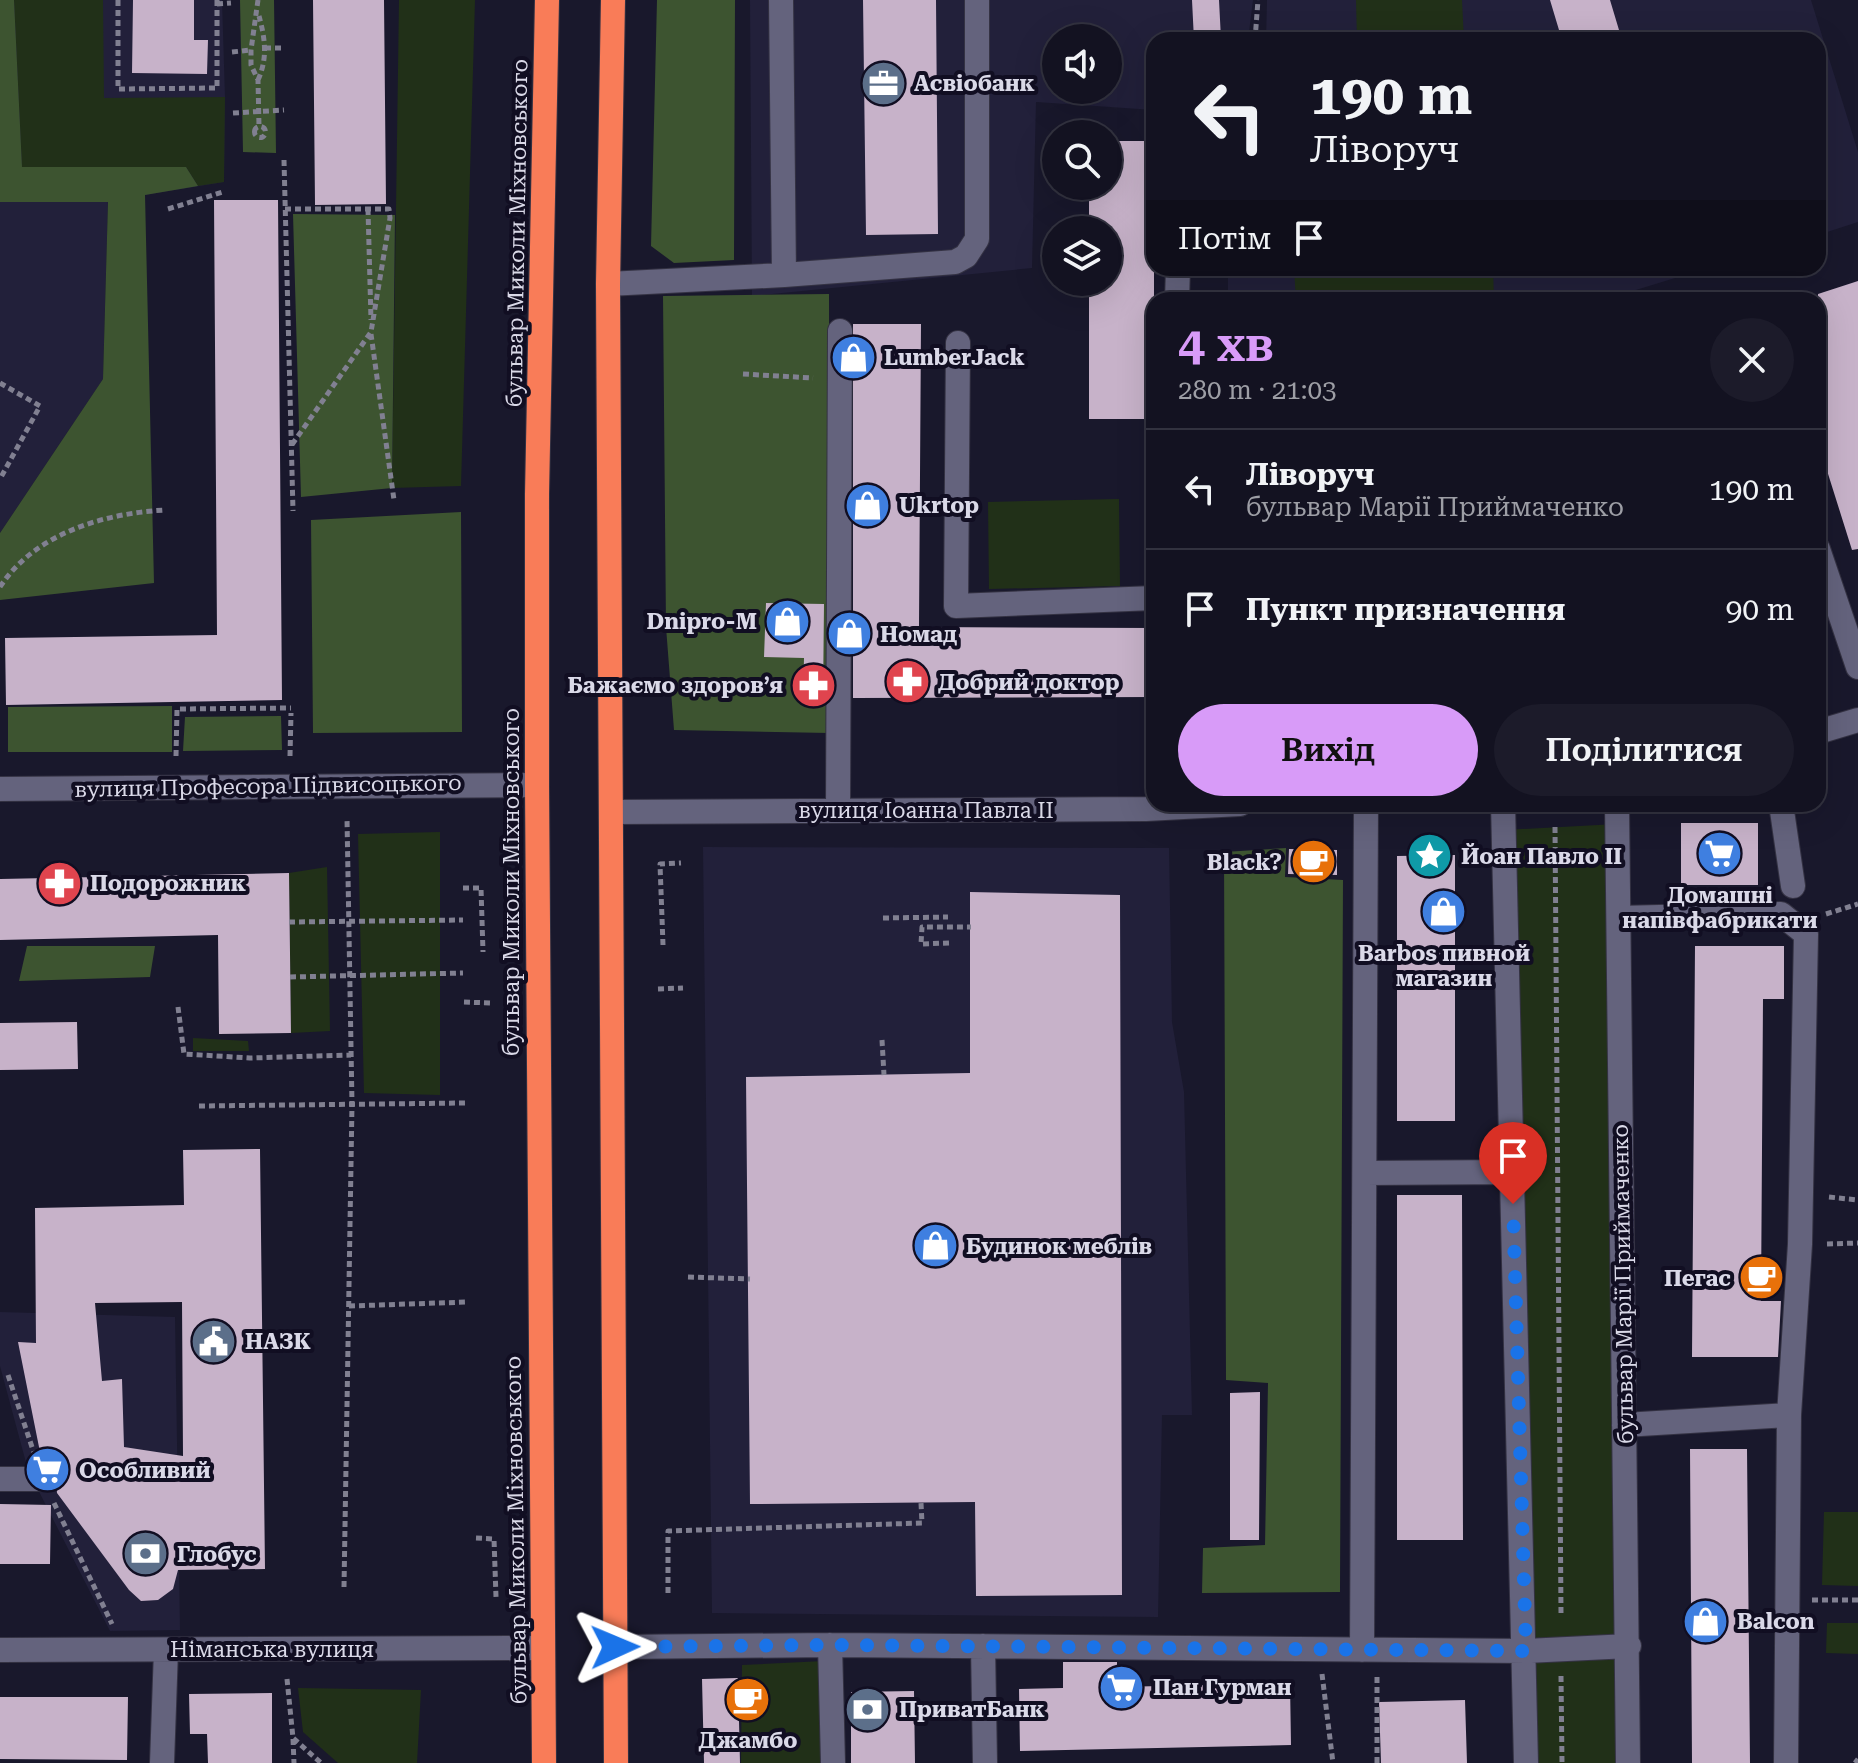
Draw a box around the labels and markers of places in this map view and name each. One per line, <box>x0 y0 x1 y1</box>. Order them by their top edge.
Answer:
office icon: Асвіобанк <box>859 59 907 107</box>
place label: Асвіобанк <box>914 71 1035 96</box>
shop icon: LumberJack <box>829 333 877 381</box>
place label: LumberJack <box>884 345 1025 370</box>
shop icon: Ukrtop <box>844 481 892 529</box>
place label: Ukrtop <box>899 493 979 518</box>
shop icon: Dnipro-M <box>764 597 812 645</box>
place label: Dnipro-M <box>647 609 757 634</box>
shop icon: Номад <box>825 610 873 658</box>
place label: Номад <box>880 622 957 647</box>
pharmacy icon: Добрий доктор <box>883 658 931 706</box>
pharmacy icon: Бажаємо здоровʼя <box>790 661 838 709</box>
place label: Добрий доктор <box>938 670 1120 695</box>
place label: Бажаємо здоровʼя <box>567 673 783 698</box>
supermarket icon: Домашні напівфабрикати <box>1696 830 1744 878</box>
place icon: Йоан Павло II <box>1406 832 1454 880</box>
cafe icon: Black? <box>1289 838 1337 886</box>
place label: Йоан Павло II <box>1461 843 1622 869</box>
place label: Black? <box>1207 850 1282 875</box>
pharmacy icon: Подорожник <box>35 859 83 907</box>
place label: Подорожник <box>90 871 246 896</box>
place label: Домашні напівфабрикати <box>1622 883 1818 933</box>
shop icon: Barbos пивной магазин <box>1420 888 1468 936</box>
place label: Barbos пивной магазин <box>1358 941 1530 991</box>
pin <box>1479 1122 1547 1204</box>
shop icon: Будинок меблів <box>911 1222 959 1270</box>
place label: Будинок меблів <box>966 1234 1152 1259</box>
cafe icon: Пегас <box>1738 1254 1786 1302</box>
place label: Пегас <box>1664 1266 1731 1291</box>
public building icon: НАЗК <box>190 1317 238 1365</box>
place label: НАЗК <box>245 1329 311 1354</box>
supermarket icon: Особливий <box>24 1446 72 1494</box>
place label: Особливий <box>79 1458 211 1483</box>
bank icon: Глобус <box>122 1530 170 1578</box>
place label: Глобус <box>177 1542 257 1567</box>
shop icon: Balcon <box>1682 1597 1730 1645</box>
place label: Balcon <box>1737 1609 1815 1634</box>
supermarket icon: Пан Гурман <box>1098 1663 1146 1711</box>
cafe icon: Джамбо <box>724 1675 772 1723</box>
place label: Пан Гурман <box>1153 1675 1292 1700</box>
bank icon: ПриватБанк <box>844 1685 892 1733</box>
place label: ПриватБанк <box>899 1697 1045 1722</box>
place label: Джамбо <box>699 1728 797 1753</box>

